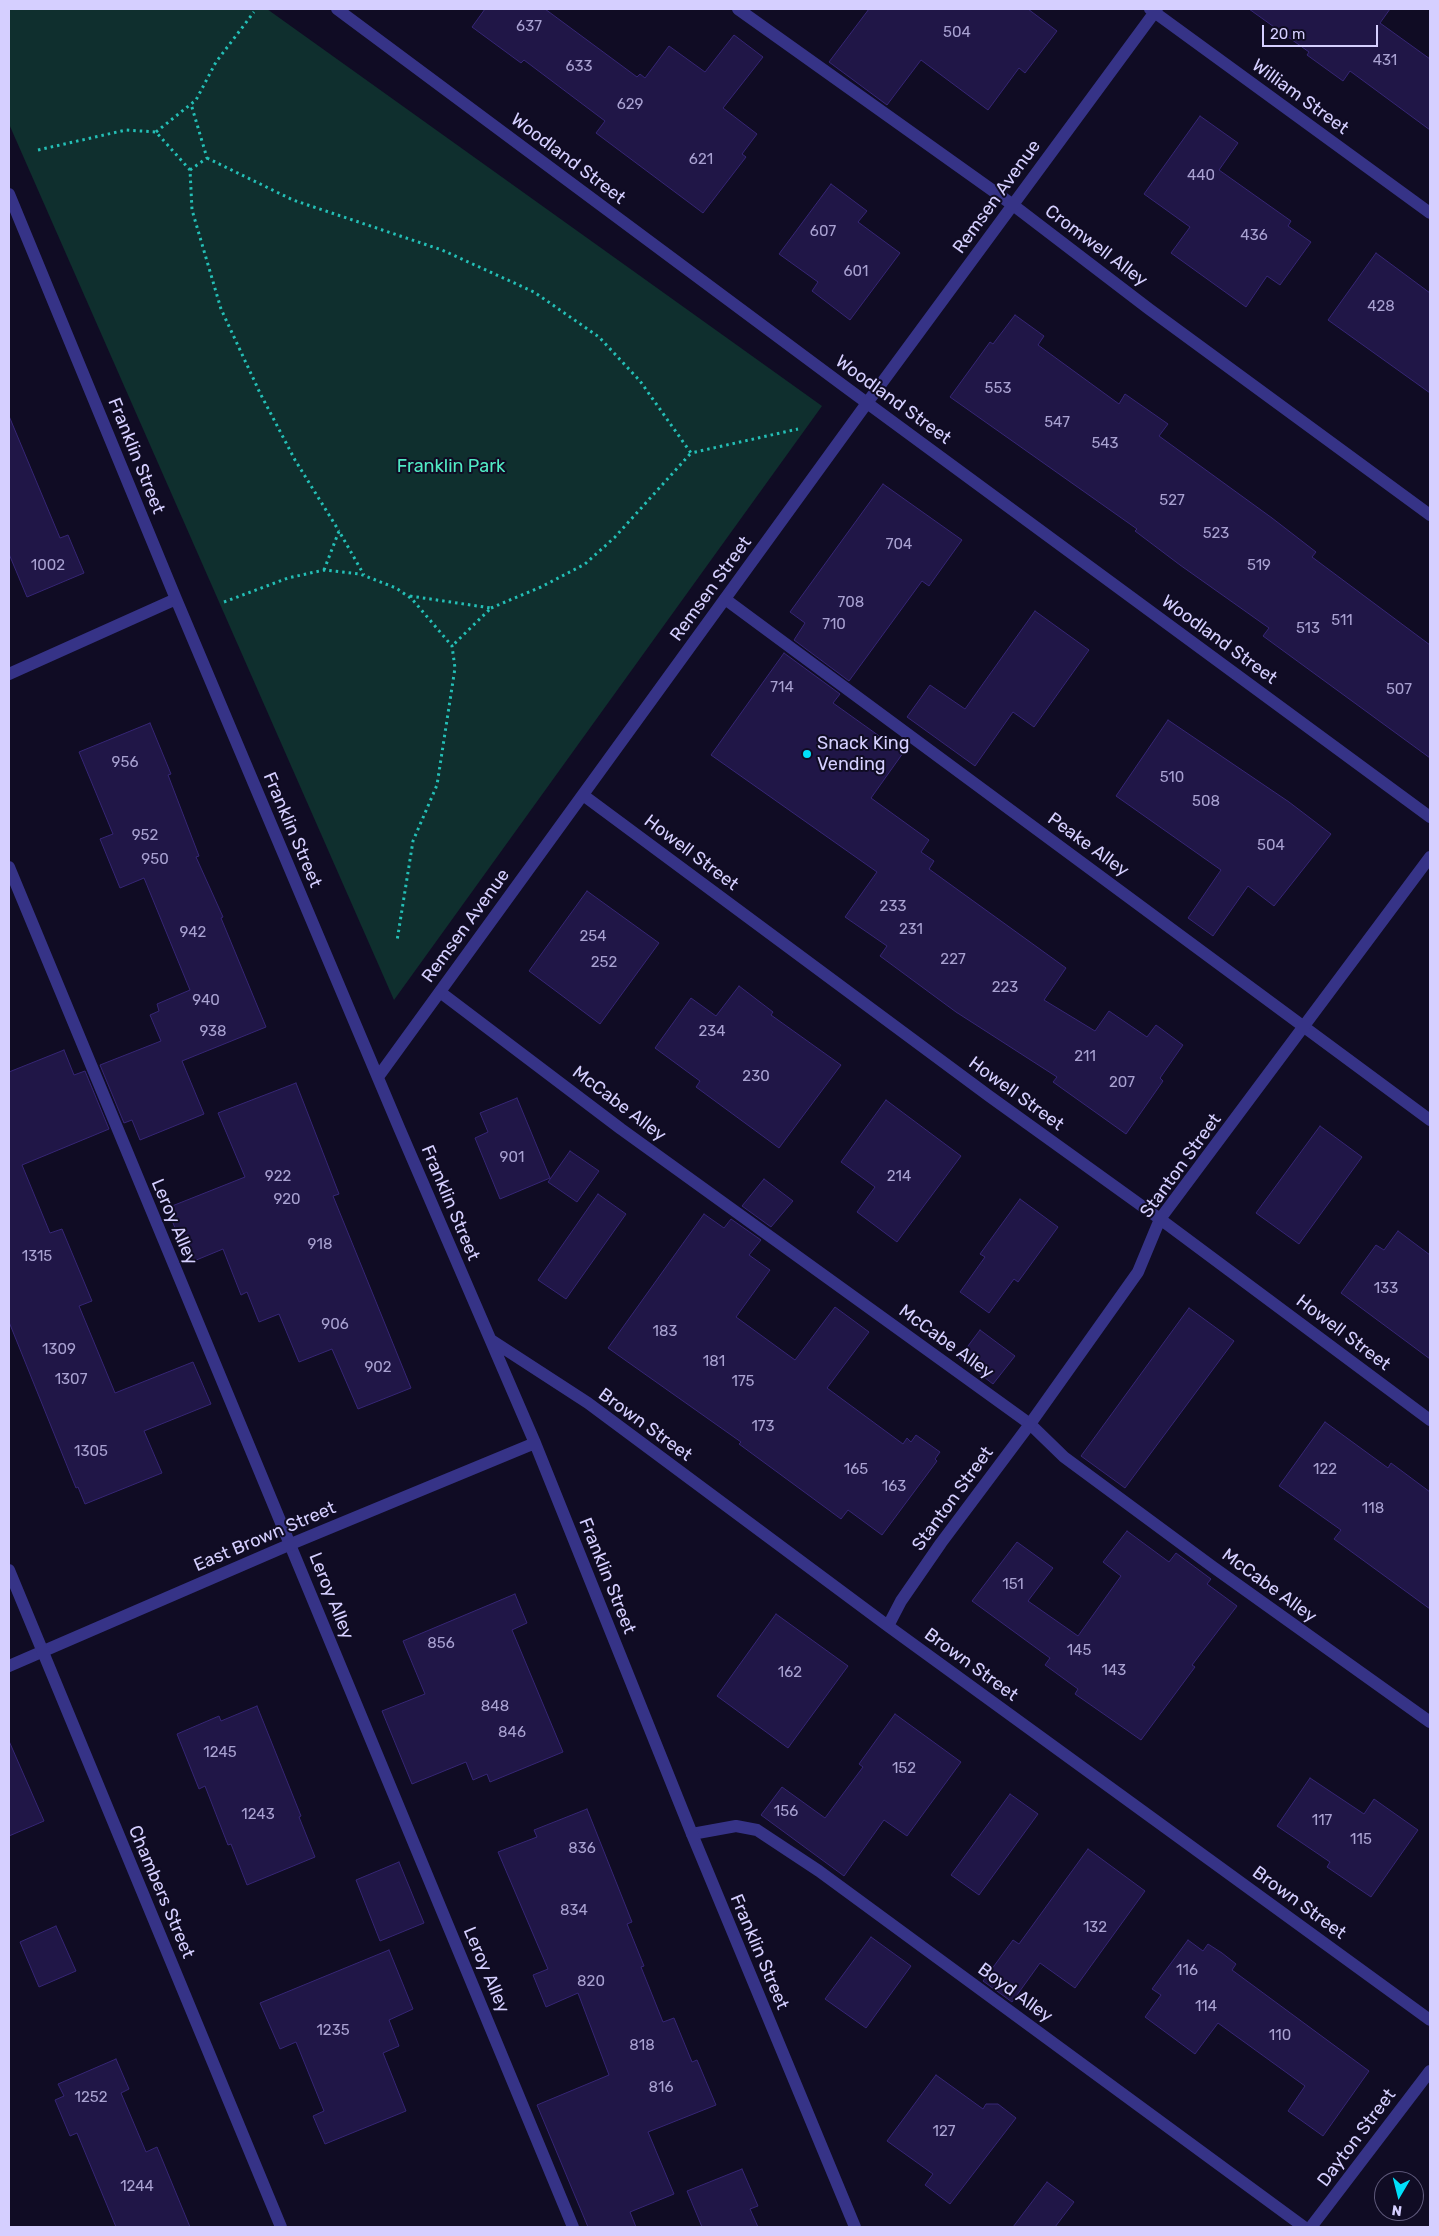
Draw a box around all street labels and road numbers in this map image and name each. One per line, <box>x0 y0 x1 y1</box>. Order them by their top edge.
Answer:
street label: William Street <box>1247 55 1353 139</box>
street label: Woodland Street <box>506 109 630 209</box>
street label: Remsen Avenue <box>948 136 1046 258</box>
street label: Cromwell Alley <box>1040 200 1152 292</box>
street label: Woodland Street <box>831 351 955 449</box>
street label: Franklin Street <box>103 395 169 517</box>
street label: Remsen Street <box>666 532 756 646</box>
street label: Woodland Street <box>1157 591 1281 689</box>
street label: Franklin Street <box>258 769 326 891</box>
street label: Peake Alley <box>1043 808 1133 882</box>
street label: Howell Street <box>640 811 742 895</box>
street label: Remsen Avenue <box>417 865 515 987</box>
street label: Howell Street <box>964 1052 1068 1136</box>
street label: McCabe Alley <box>568 1062 670 1146</box>
street label: Stanton Street <box>1136 1110 1226 1222</box>
street label: Franklin Street <box>416 1142 484 1264</box>
street label: Leroy Alley <box>146 1176 202 1268</box>
street label: Howell Street <box>1292 1291 1394 1375</box>
street label: McCabe Alley <box>894 1300 998 1384</box>
street label: Brown Street <box>594 1384 696 1466</box>
street label: Stanton Street <box>908 1443 998 1555</box>
street label: East Brown Street <box>191 1497 339 1577</box>
street label: Franklin Street <box>574 1515 640 1637</box>
street label: McCabe Alley <box>1217 1544 1321 1628</box>
street label: Leroy Alley <box>304 1550 358 1642</box>
street label: Brown Street <box>920 1624 1022 1706</box>
street label: Chambers Street <box>123 1822 199 1962</box>
street label: Brown Street <box>1248 1862 1350 1944</box>
street label: Franklin Street <box>725 1891 793 2013</box>
street label: Leroy Alley <box>458 1924 514 2016</box>
street label: Boyd Alley <box>973 1959 1057 2027</box>
street label: Dayton Street <box>1313 2085 1401 2191</box>

